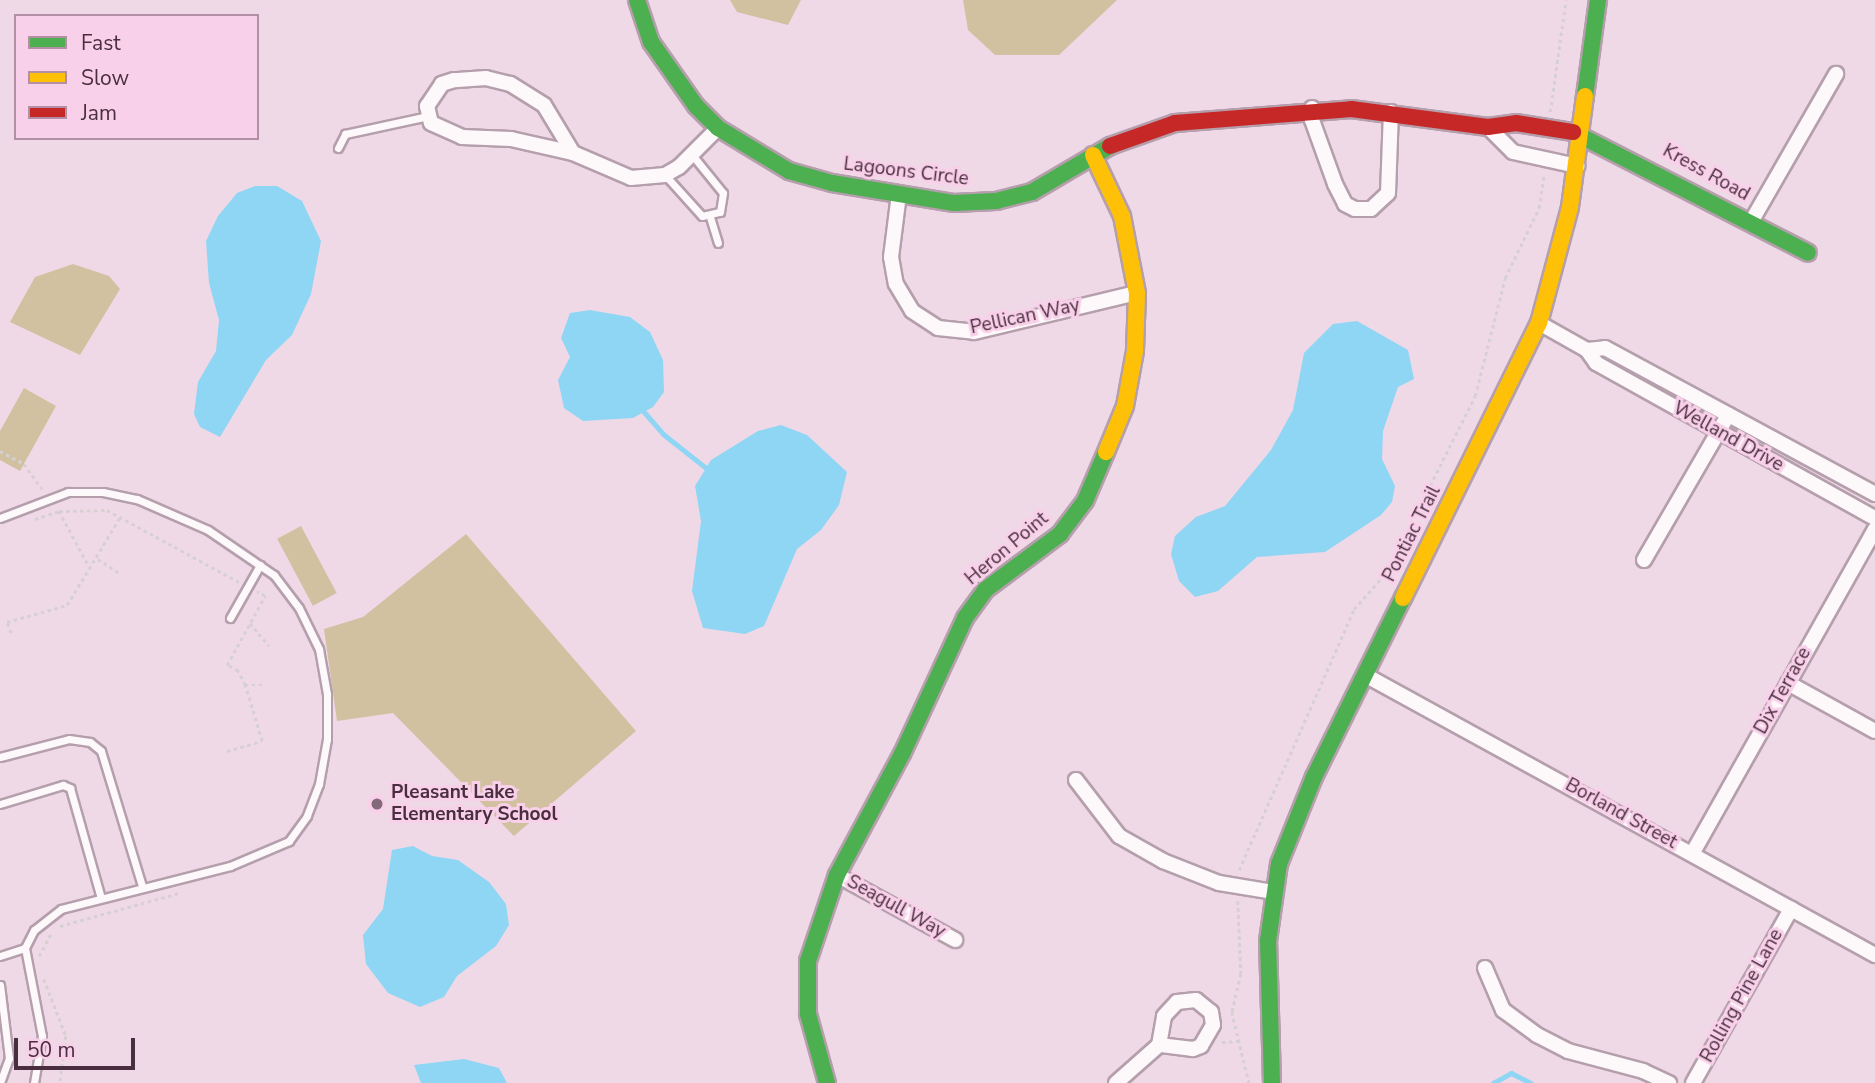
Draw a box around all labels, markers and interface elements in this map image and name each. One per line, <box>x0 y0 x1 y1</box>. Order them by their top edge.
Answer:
legend <box>14 14 259 140</box>
text: Fast <box>81 29 121 57</box>
text: Slow <box>81 64 129 92</box>
text: Jam <box>81 99 117 127</box>
street label: Kress Road <box>1658 140 1754 206</box>
street label: Lagoons Circle <box>842 153 970 191</box>
street label: Pellican Way <box>968 294 1082 340</box>
street label: Welland Drive <box>1669 397 1787 477</box>
street label: Pontiac Trail <box>1378 482 1446 586</box>
street label: Heron Point <box>961 508 1053 590</box>
street label: Dix Terrace <box>1750 644 1816 738</box>
street label: Borland Street <box>1561 774 1681 854</box>
place label: Pleasant Lake Elementary School <box>391 782 558 826</box>
marker: Pleasant Lake Elementary School <box>369 796 385 812</box>
street label: Seagull Way <box>843 871 949 943</box>
street label: Rolling Pine Lane <box>1696 925 1788 1067</box>
scale bar <box>18 1024 138 1068</box>
text: 50 m <box>27 1036 76 1064</box>

